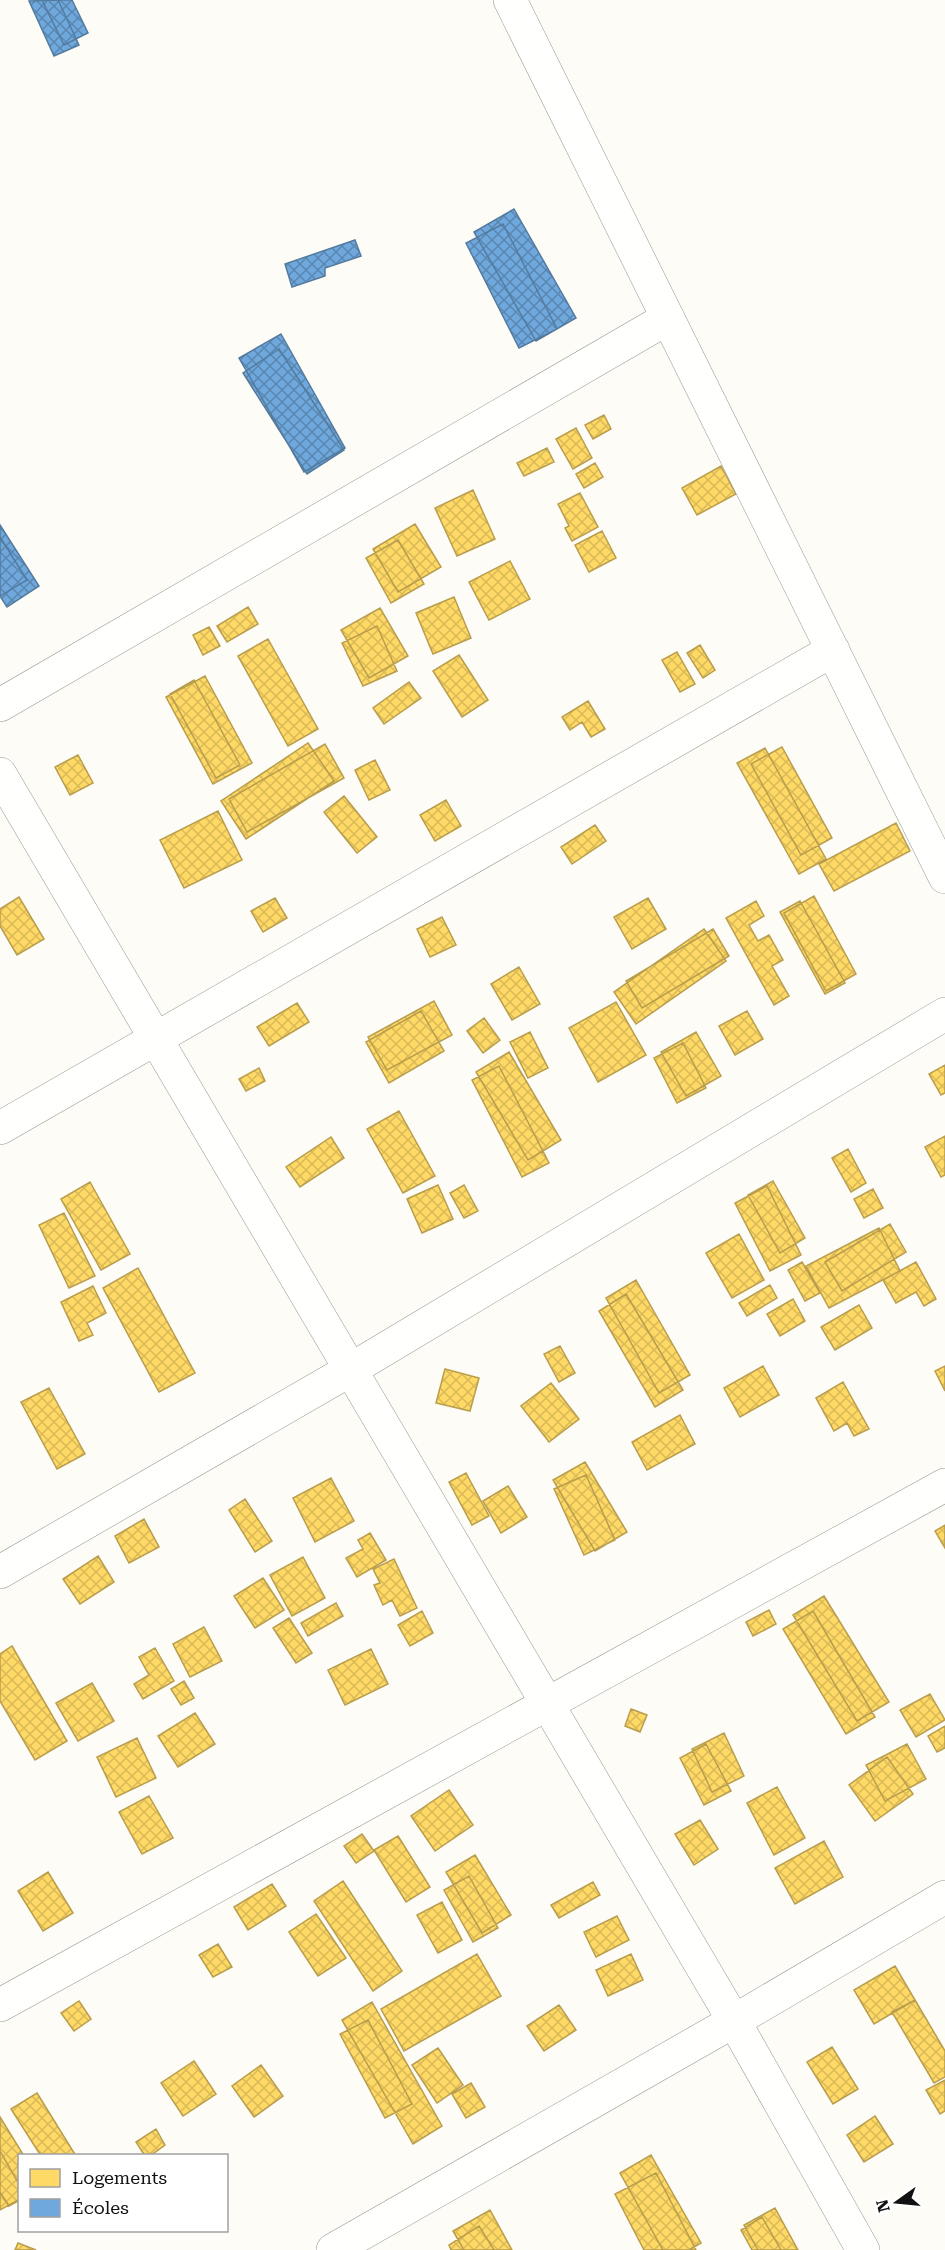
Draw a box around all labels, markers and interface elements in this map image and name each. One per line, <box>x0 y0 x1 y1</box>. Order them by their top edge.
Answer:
legend <box>18 2154 228 2232</box>
text: Logements <box>72 2167 167 2188</box>
north arrow <box>867 2172 927 2232</box>
text: Écoles <box>72 2197 129 2218</box>
text: N <box>872 2197 894 2214</box>

